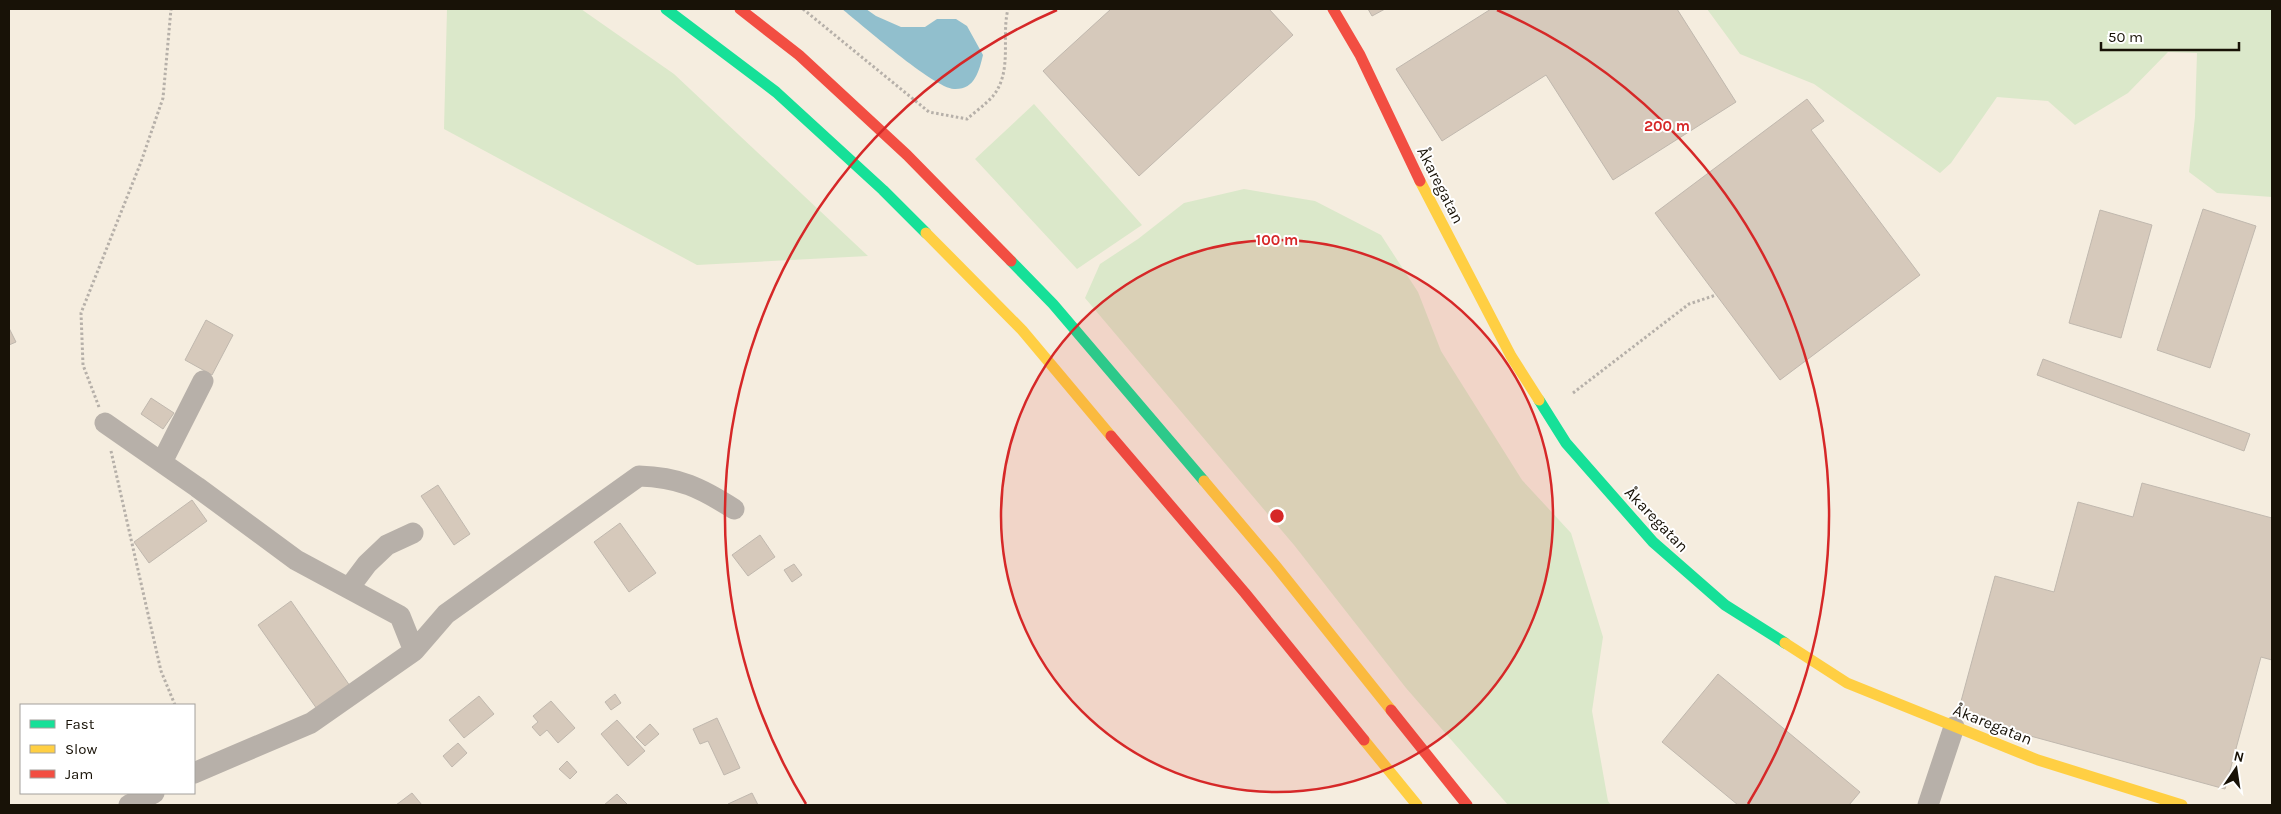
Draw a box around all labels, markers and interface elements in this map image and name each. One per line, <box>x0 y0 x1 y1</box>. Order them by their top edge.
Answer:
scale bar <box>2101 20 2238 52</box>
text: 50 m <box>2108 28 2143 46</box>
text: 200 m <box>1644 117 1690 135</box>
street label: Åkaregatan <box>1413 144 1468 227</box>
text: 100 m <box>1256 231 1298 249</box>
street label: Åkaregatan <box>1621 483 1692 556</box>
centre of rings <box>1268 507 1286 525</box>
street label: Åkaregatan <box>1951 700 2035 749</box>
legend <box>20 704 195 794</box>
text: Fast <box>65 715 95 733</box>
text: Slow <box>65 740 97 758</box>
north arrow <box>2211 744 2261 794</box>
text: N <box>2232 747 2246 766</box>
text: Jam <box>65 765 93 783</box>

